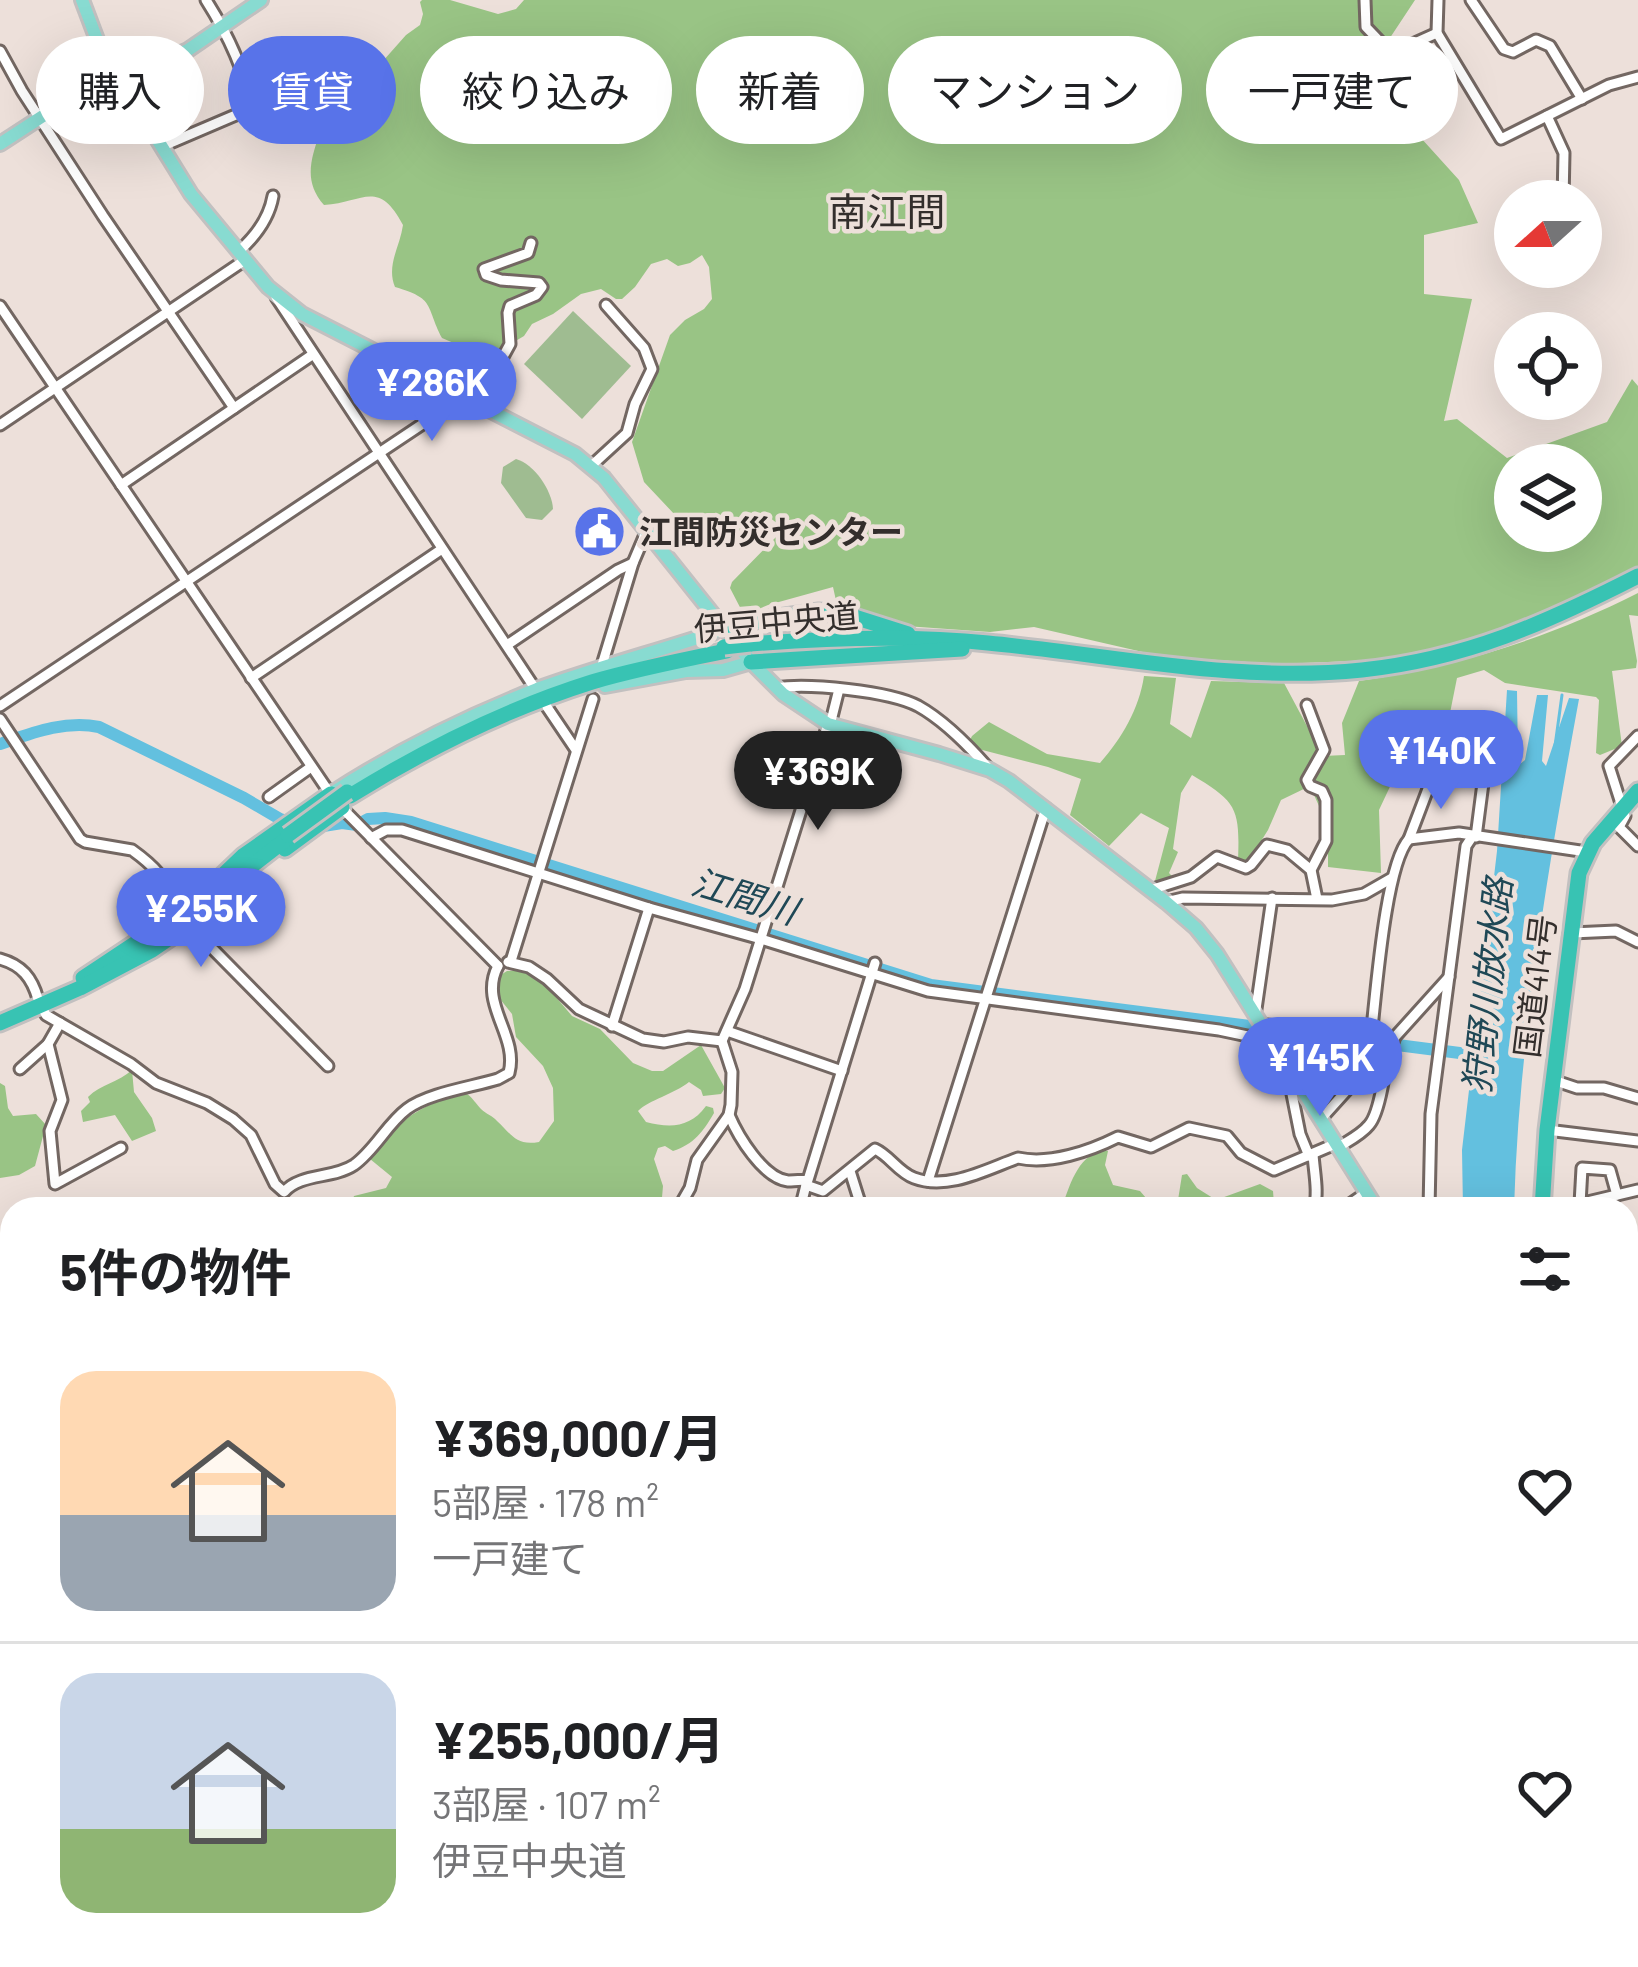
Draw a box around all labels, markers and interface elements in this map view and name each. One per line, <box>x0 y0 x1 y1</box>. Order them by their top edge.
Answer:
chip: 購入 <box>36 36 204 144</box>
chip: 賃貸 <box>228 36 396 144</box>
chip: 絞り込み <box>420 36 672 144</box>
chip: 新着 <box>696 36 864 144</box>
chip: マンション <box>888 36 1182 144</box>
chip: 一戸建て <box>1206 36 1458 144</box>
north arrow <box>1494 180 1602 288</box>
map controls <box>1494 180 1602 552</box>
district label: 南江間 <box>828 187 946 234</box>
button: locate <box>1494 312 1602 420</box>
pin: ¥286K <box>348 342 516 444</box>
text: ¥286K <box>374 357 490 404</box>
button: layers <box>1494 444 1602 552</box>
public building icon: 江間防災センター <box>572 503 628 559</box>
place label: 江間防災センター <box>639 511 903 551</box>
street label: 伊豆中央道 <box>692 594 860 648</box>
pin: ¥140K <box>1357 710 1525 812</box>
text: ¥140K <box>1386 725 1496 772</box>
pin: ¥369K <box>734 731 902 833</box>
text: ¥369K <box>761 746 875 793</box>
water label: 江間川 <box>687 859 807 933</box>
pin: ¥255K <box>117 868 285 970</box>
water label: 狩野川放水路 <box>1453 872 1519 1095</box>
text: ¥255K <box>143 883 259 930</box>
street label: 国道414号 <box>1505 912 1563 1060</box>
pin: ¥145K <box>1236 1017 1404 1119</box>
text: ¥145K <box>1265 1032 1375 1079</box>
icon: filters <box>1512 1236 1578 1302</box>
text: 5件の物件 <box>60 1240 292 1301</box>
text: ¥369,000/月 <box>432 1406 724 1467</box>
icon: home <box>156 1419 300 1563</box>
icon: heart <box>1512 1458 1578 1524</box>
text: 5部屋 · 178 m² <box>432 1478 659 1525</box>
text: 一戸建て <box>432 1534 588 1581</box>
text: ¥255,000/月 <box>432 1708 725 1769</box>
icon: home <box>156 1721 300 1865</box>
icon: heart <box>1512 1760 1578 1826</box>
text: 3部屋 · 107 m² <box>432 1780 661 1827</box>
text: 伊豆中央道 <box>432 1836 627 1883</box>

